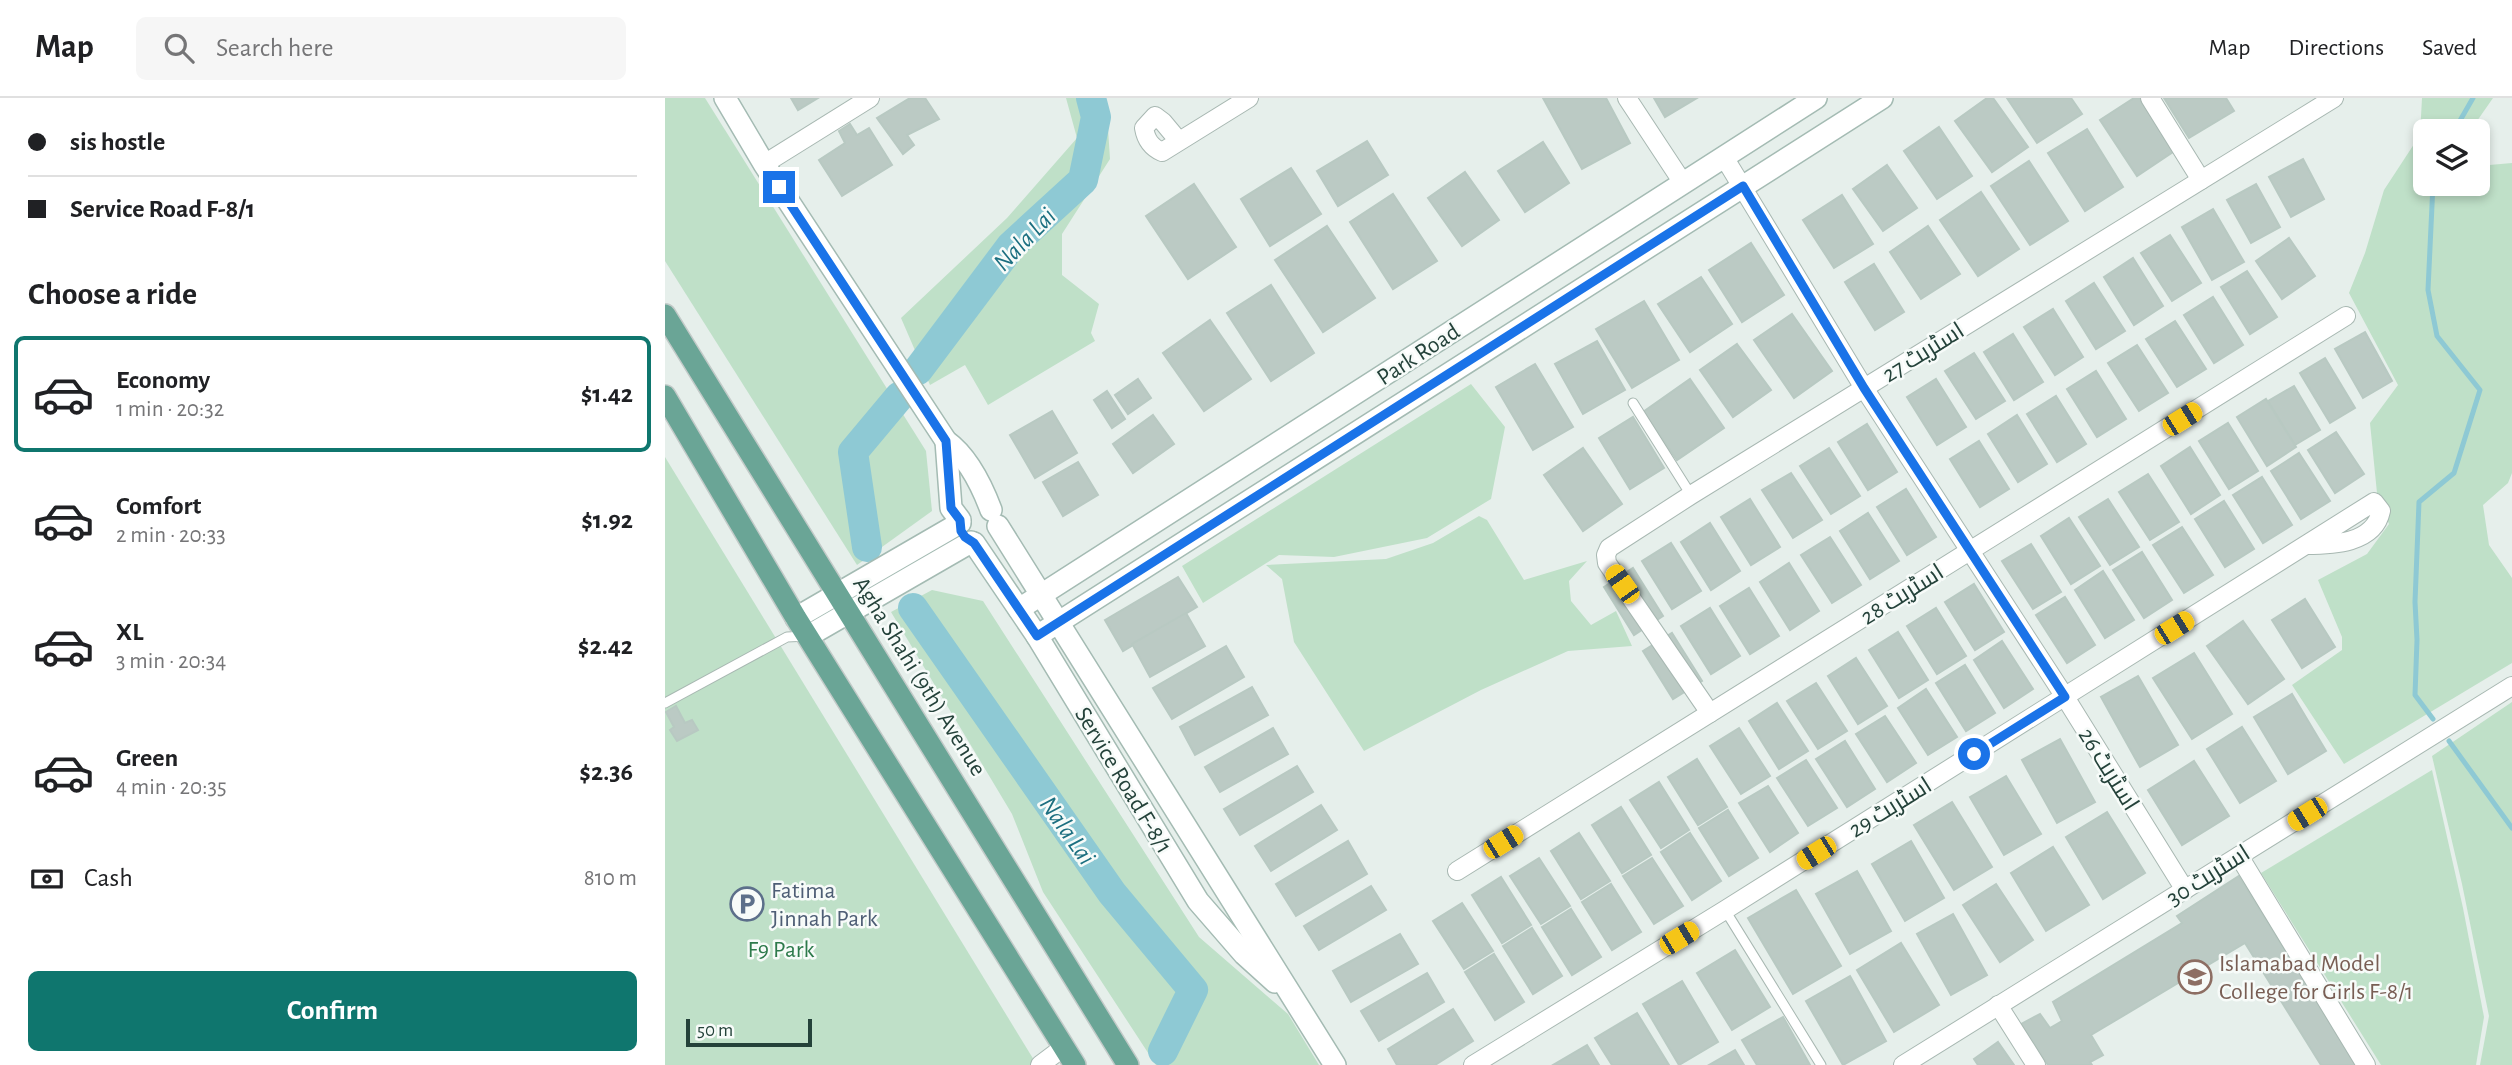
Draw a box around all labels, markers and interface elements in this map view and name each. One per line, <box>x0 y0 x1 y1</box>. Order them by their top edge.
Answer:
search box <box>136 17 626 80</box>
icon: search <box>160 29 198 67</box>
text: Map <box>35 31 94 64</box>
text: Search here <box>216 35 334 61</box>
text: Map <box>2208 36 2250 60</box>
text: Directions <box>2288 36 2384 60</box>
text: Saved <box>2422 36 2477 60</box>
map controls <box>2413 119 2490 196</box>
button: layers <box>2413 119 2490 196</box>
text: sis hostle <box>70 129 165 155</box>
route end <box>763 171 795 203</box>
text: Service Road F-8/1 <box>70 196 255 222</box>
water label: Nala Lai <box>989 203 1061 276</box>
text: Choose a ride <box>28 278 197 310</box>
street label: اسٹریٹ 27 <box>1878 318 1969 387</box>
street label: Park Road <box>1373 319 1464 390</box>
icon: car <box>32 363 95 426</box>
text: Economy <box>116 367 210 393</box>
text: $1.42 <box>581 381 633 407</box>
text: 1 min · 20:32 <box>116 398 224 421</box>
car <box>2159 399 2206 439</box>
icon: car <box>32 489 95 552</box>
text: Comfort <box>116 493 201 519</box>
text: $1.92 <box>581 507 633 533</box>
text: 2 min · 20:33 <box>116 524 226 547</box>
street label: اسٹریٹ 28 <box>1857 560 1948 630</box>
car <box>1602 561 1643 607</box>
street label: Agha Shahi (9th) Avenue <box>848 573 990 780</box>
car <box>2151 608 2198 648</box>
icon: car <box>32 615 95 678</box>
text: XL <box>116 619 143 645</box>
text: $2.42 <box>578 633 633 659</box>
text: 3 min · 20:34 <box>116 650 226 673</box>
street label: Service Road F-8/1 <box>1070 703 1176 858</box>
street label: اسٹریٹ 26 <box>2073 724 2143 815</box>
route start <box>1958 738 1990 770</box>
icon: car <box>32 741 95 804</box>
text: Green <box>116 745 178 771</box>
text: $2.36 <box>579 759 633 785</box>
street label: اسٹریٹ 29 <box>1845 773 1936 843</box>
text: 4 min · 20:35 <box>116 776 227 799</box>
water label: Nala Lai <box>1035 792 1100 870</box>
car <box>2284 794 2331 834</box>
car <box>1480 822 1527 862</box>
car <box>1793 833 1840 873</box>
street label: اسٹریٹ 30 <box>2163 841 2254 911</box>
icon: cash <box>28 860 66 898</box>
text: Cash <box>84 865 133 891</box>
text: 810 m <box>584 867 637 890</box>
place label: Fatima Jinnah Park <box>771 879 878 931</box>
parking icon: Fatima Jinnah Park <box>728 885 766 923</box>
car <box>1656 918 1703 958</box>
park label: F9 Park <box>747 938 815 962</box>
place label: Islamabad Model College for Girls F-8/1 <box>2219 952 2413 1004</box>
school or university icon: Islamabad Model College for Girls F-8/1 <box>2176 958 2214 996</box>
button: Confirm <box>28 971 637 1051</box>
scale bar <box>686 1016 812 1048</box>
text: 50 m <box>697 1021 733 1040</box>

